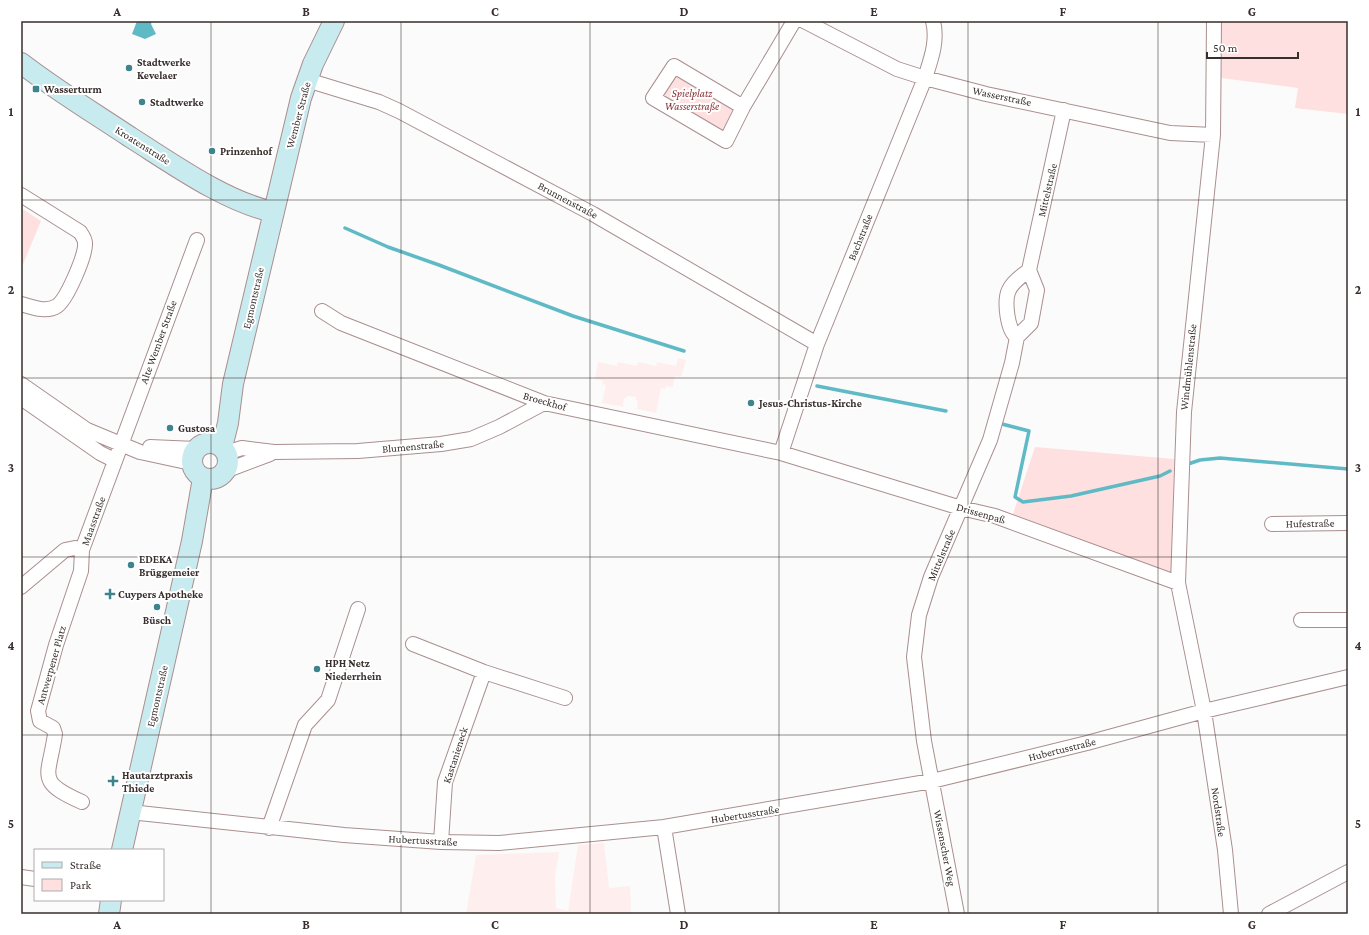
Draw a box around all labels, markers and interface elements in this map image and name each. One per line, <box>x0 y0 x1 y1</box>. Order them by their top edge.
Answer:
text: A <box>112 4 121 19</box>
text: B <box>302 4 310 19</box>
text: C <box>491 4 499 19</box>
text: D <box>680 4 689 19</box>
text: E <box>870 4 878 19</box>
text: F <box>1060 4 1067 19</box>
text: G <box>1248 4 1256 19</box>
scale bar <box>1207 34 1298 60</box>
text: 50 m <box>1213 41 1238 55</box>
place label: Stadtwerke Kevelaer <box>137 56 191 81</box>
marker: Stadtwerke Kevelaer <box>124 63 134 73</box>
street label: Wember Straße <box>283 80 313 150</box>
place label: Wasserturm <box>43 83 102 95</box>
marker: Wasserturm <box>31 84 41 94</box>
street label: Wasserstraße <box>972 84 1033 108</box>
park label: Spielplatz Wasserstraße <box>665 87 720 113</box>
place label: Stadtwerke <box>150 96 204 108</box>
marker: Stadtwerke <box>137 97 147 107</box>
text: 1 <box>9 104 14 119</box>
text: 1 <box>1356 104 1361 119</box>
street label: Kroatenstraße <box>113 123 173 167</box>
place label: Prinzenhof <box>220 145 274 157</box>
marker: Prinzenhof <box>207 146 217 156</box>
street label: Mittelstraße <box>1035 162 1059 218</box>
street label: Brunnenstraße <box>536 179 600 221</box>
street label: Bachstraße <box>845 212 875 262</box>
street label: Egmontstraße <box>240 266 267 330</box>
text: 2 <box>8 282 15 297</box>
text: 2 <box>1355 282 1362 297</box>
street label: Alte Wember Straße <box>137 298 179 385</box>
street label: Windmühlenstraße <box>1178 323 1199 411</box>
street label: Broeckhof <box>522 389 569 413</box>
place label: Jesus-Christus-Kirche <box>758 397 862 409</box>
marker: Jesus-Christus-Kirche <box>746 398 756 408</box>
place label: Gustosa <box>178 422 216 434</box>
marker: Gustosa <box>165 423 175 433</box>
street label: Blumenstraße <box>382 437 445 455</box>
text: 3 <box>8 460 14 475</box>
text: 3 <box>1355 460 1361 475</box>
street label: Maasstraße <box>79 495 107 547</box>
street label: Drissenpaß <box>955 500 1007 527</box>
street label: Hufestraße <box>1286 517 1335 529</box>
street label: Mittelstraße <box>925 527 957 583</box>
place label: EDEKA Brüggemeier <box>139 553 200 578</box>
marker: EDEKA Brüggemeier <box>126 560 136 570</box>
place label: Cuypers Apotheke <box>118 588 203 600</box>
marker: Cuypers Apotheke <box>105 589 115 599</box>
marker: Büsch <box>152 602 162 612</box>
place label: Büsch <box>143 614 172 626</box>
street label: Antwerpener Platz <box>34 624 69 706</box>
text: 4 <box>7 638 15 653</box>
text: 4 <box>1354 638 1362 653</box>
place label: HPH Netz Niederrhein <box>325 657 382 682</box>
street label: Egmontstraße <box>144 664 171 728</box>
marker: HPH Netz Niederrhein <box>312 664 322 674</box>
street label: Kastanieneck <box>440 725 470 785</box>
street label: Hubertusstraße <box>1027 735 1097 763</box>
place label: Hautarztpraxis Thiede <box>122 769 193 794</box>
marker: Hautarztpraxis Thiede <box>107 775 119 787</box>
street label: Nordstraße <box>1210 787 1228 838</box>
street label: Hubertusstraße <box>710 803 780 825</box>
street label: Wissenscher Weg <box>931 809 958 888</box>
text: 5 <box>8 816 14 831</box>
text: 5 <box>1355 816 1361 831</box>
street label: Hubertusstraße <box>388 832 458 848</box>
legend <box>34 849 164 901</box>
text: Straße <box>70 858 101 872</box>
text: Park <box>70 878 92 892</box>
text: A <box>112 917 121 932</box>
text: B <box>302 917 310 932</box>
text: C <box>491 917 499 932</box>
text: D <box>680 917 689 932</box>
text: E <box>870 917 878 932</box>
text: F <box>1060 917 1067 932</box>
text: G <box>1248 917 1256 932</box>

